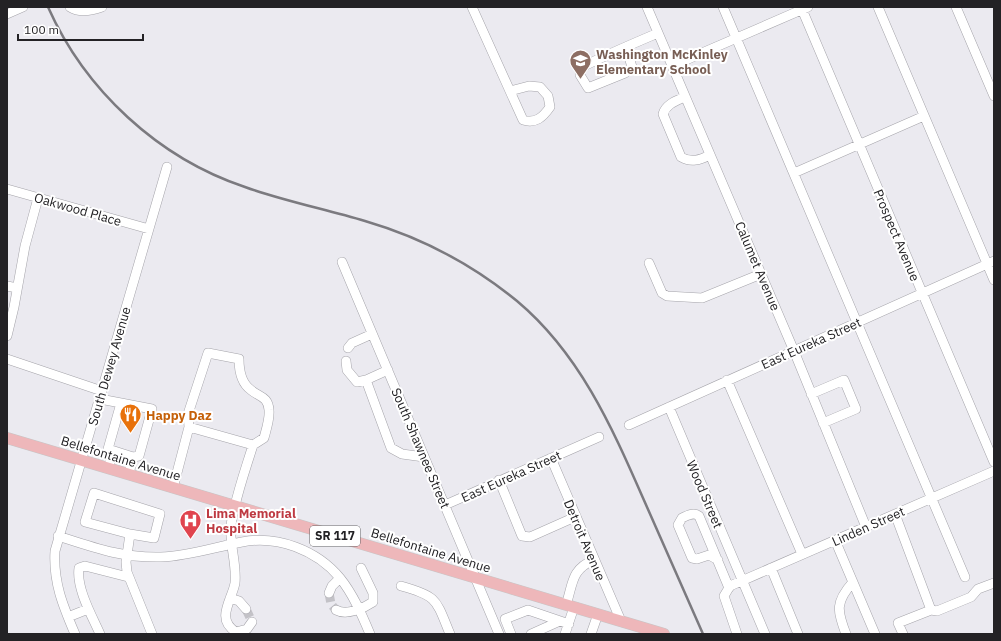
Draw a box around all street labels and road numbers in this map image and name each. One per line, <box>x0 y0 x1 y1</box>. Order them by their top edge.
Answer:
street label: Prospect Avenue <box>870 187 924 284</box>
street label: Oakwood Place <box>32 189 123 230</box>
street label: Calumet Avenue <box>731 219 784 313</box>
street label: South Dewey Avenue <box>84 305 135 428</box>
street label: East Eureka Street <box>759 314 864 373</box>
street label: South Shawnee Street <box>387 385 454 511</box>
street label: Bellefontaine Avenue <box>59 432 183 485</box>
street label: East Eureka Street <box>459 447 564 506</box>
street label: Wood Street <box>683 458 726 531</box>
street label: Detroit Avenue <box>560 497 609 583</box>
street label: Linden Street <box>829 503 907 550</box>
street label: Bellefontaine Avenue <box>369 524 493 577</box>
road number: SR 117 <box>310 526 360 546</box>

